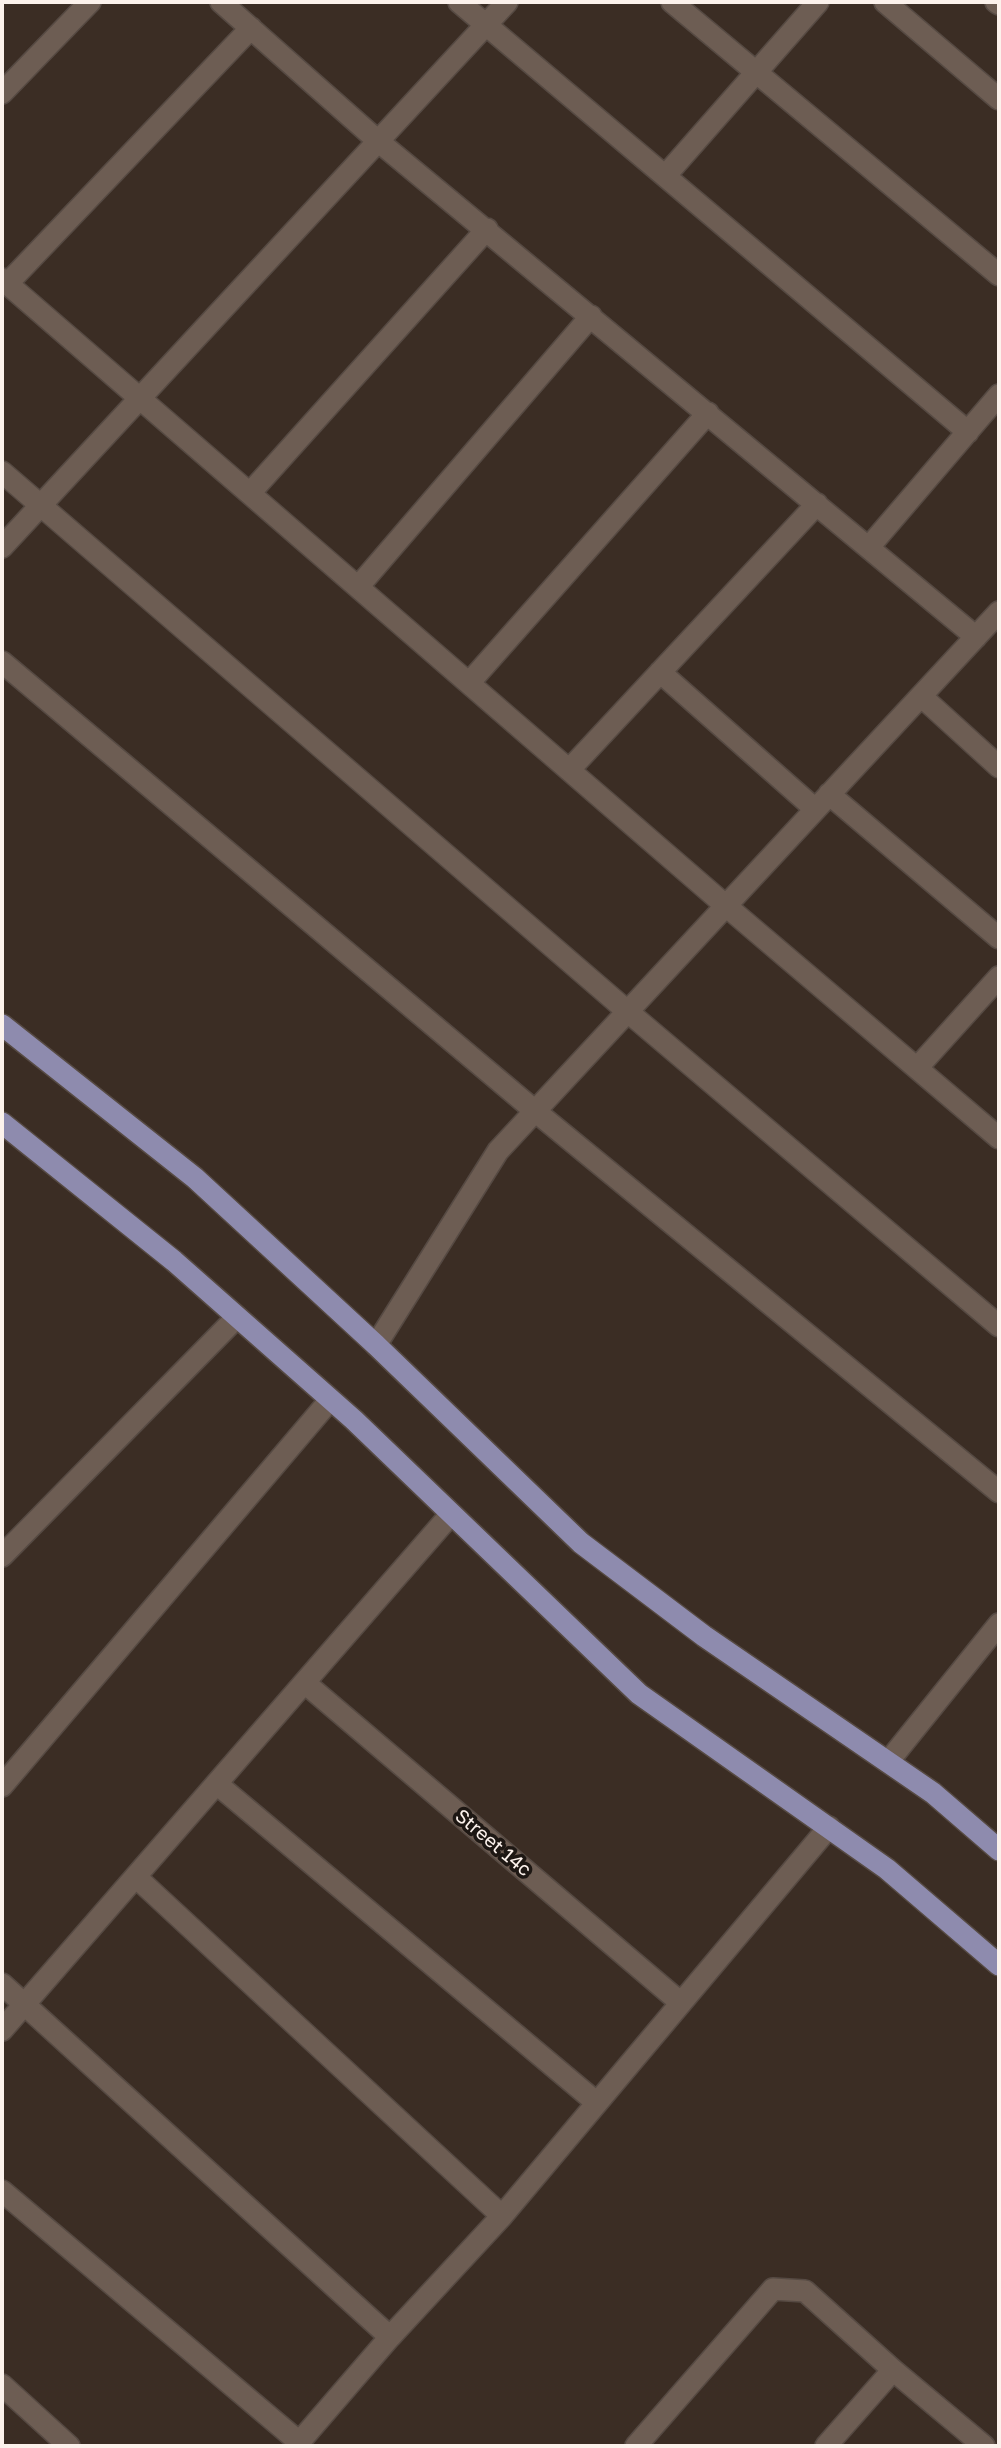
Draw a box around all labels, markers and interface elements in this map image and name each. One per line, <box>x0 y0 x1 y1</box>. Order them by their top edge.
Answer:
street label: Street 14c <box>450 1805 536 1881</box>

